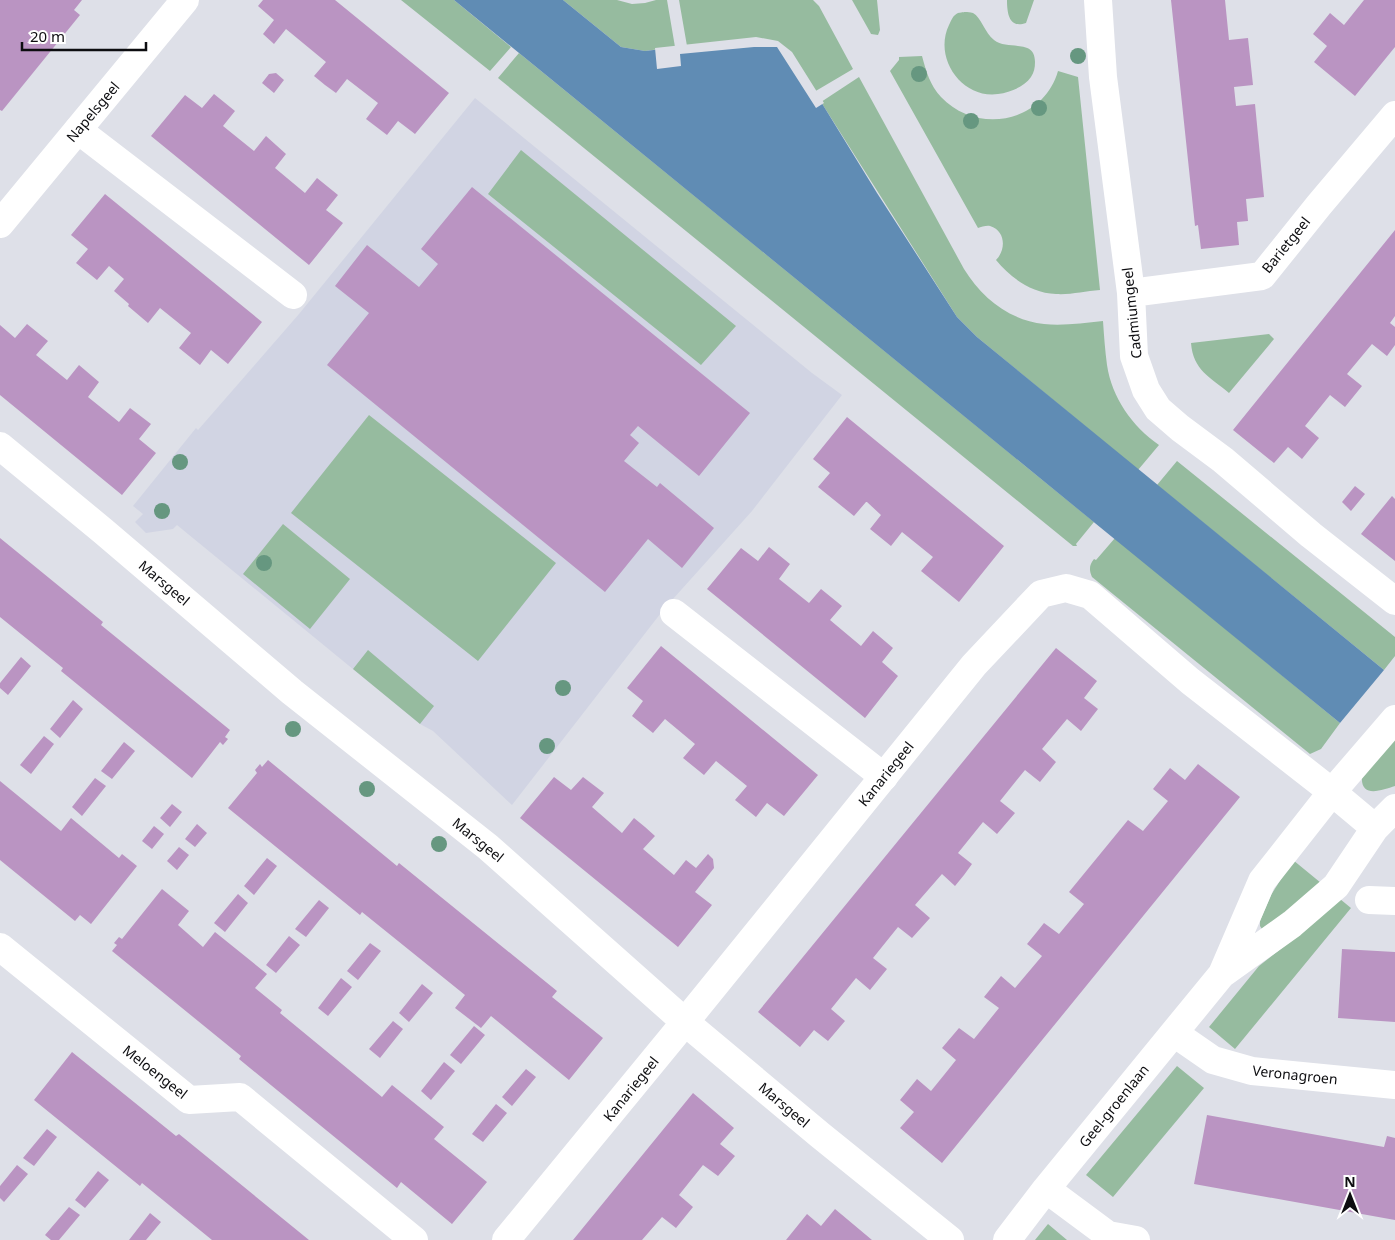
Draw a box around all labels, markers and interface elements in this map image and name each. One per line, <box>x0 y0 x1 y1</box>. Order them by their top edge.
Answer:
scale bar <box>22 20 146 52</box>
text: 20 m <box>30 26 65 46</box>
street label: Napelsgeel <box>62 77 123 146</box>
street label: Barietgeel <box>1257 213 1314 277</box>
street label: Cadmiumgeel <box>1117 266 1146 360</box>
street label: Marsgeel <box>135 556 194 610</box>
street label: Kanariegeel <box>854 737 918 810</box>
street label: Marsgeel <box>449 813 508 866</box>
street label: Meloengeel <box>119 1040 192 1103</box>
street label: Kanariegeel <box>599 1052 663 1125</box>
street label: Geel-groenlaan <box>1074 1060 1153 1151</box>
street label: Veronagroen <box>1251 1061 1339 1088</box>
street label: Marsgeel <box>755 1078 814 1132</box>
north arrow <box>1325 1170 1375 1220</box>
text: N <box>1344 1172 1356 1191</box>

